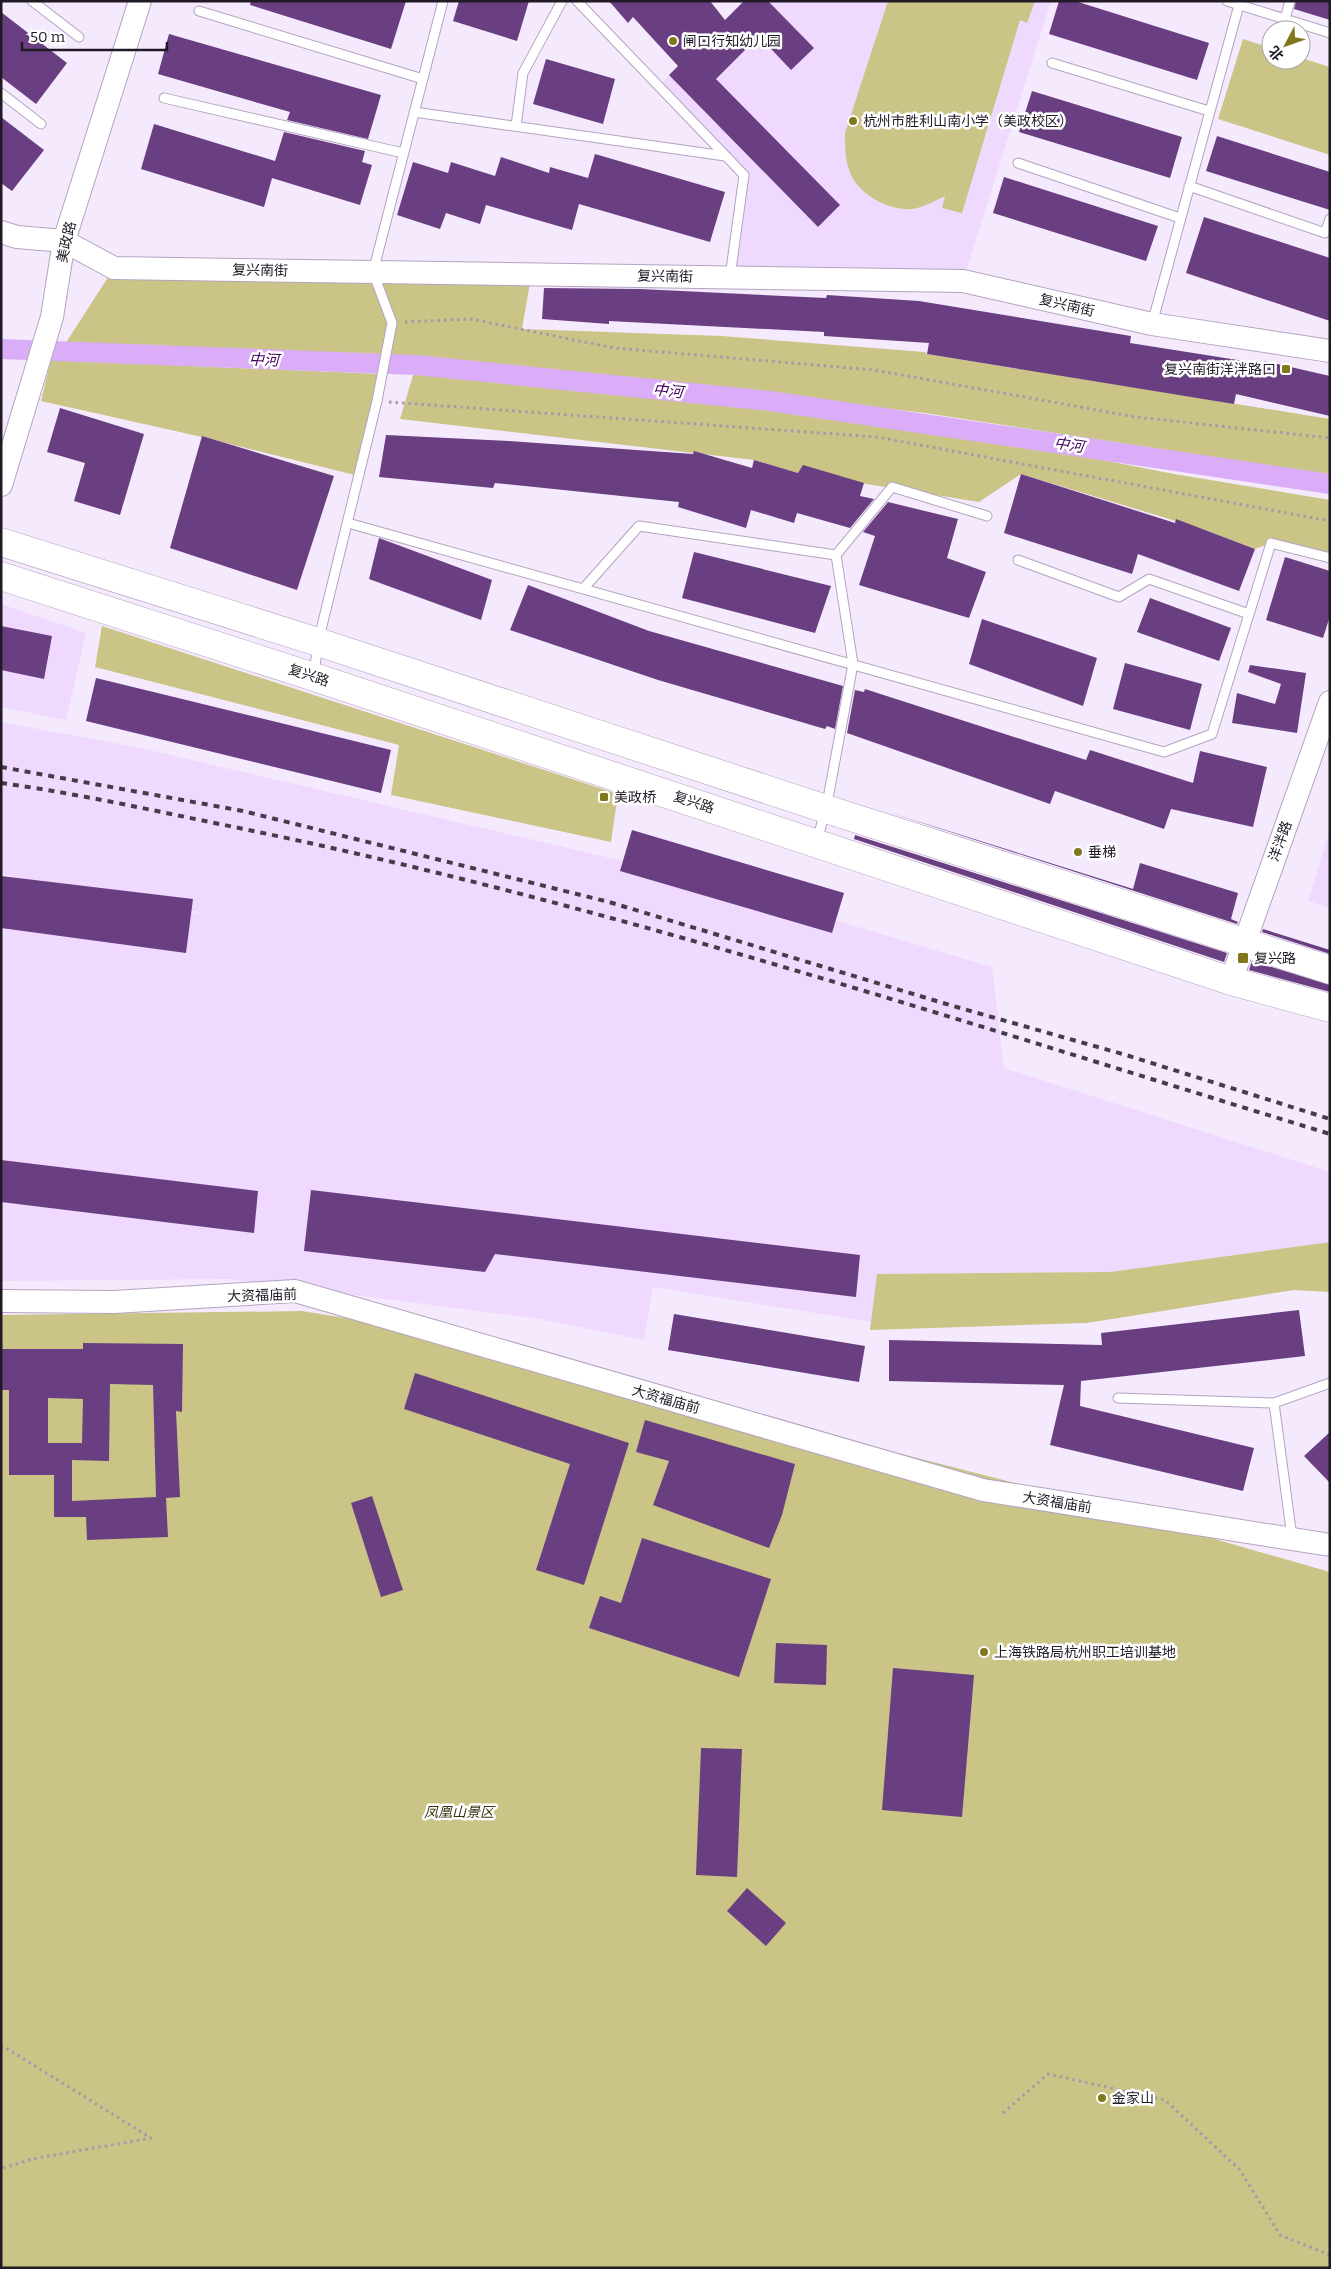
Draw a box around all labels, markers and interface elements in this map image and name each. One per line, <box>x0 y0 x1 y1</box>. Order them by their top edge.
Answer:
scale bar <box>22 20 168 52</box>
north arrow <box>1261 20 1311 70</box>
text: 50 m <box>30 28 66 46</box>
place label: 闸口行知幼儿园 <box>683 33 781 50</box>
marker: 闸口行知幼儿园 <box>667 35 679 47</box>
text: 北 <box>1266 42 1288 64</box>
place label: 杭州市胜利山南小学（美政校区） <box>863 113 1073 130</box>
marker: 杭州市胜利山南小学（美政校区） <box>847 115 859 127</box>
street label: 美政路 <box>53 220 79 264</box>
street label: 复兴南街 <box>232 262 288 279</box>
street label: 复兴南街 <box>637 268 693 285</box>
street label: 复兴南街 <box>1038 291 1096 320</box>
water label: 中河 <box>249 350 282 370</box>
place label: 复兴南街洋泮路口 <box>1164 361 1276 378</box>
marker: 复兴南街洋泮路口 <box>1280 363 1292 375</box>
water label: 中河 <box>652 380 687 402</box>
water label: 中河 <box>1053 434 1088 456</box>
street label: 复兴路 <box>286 661 331 690</box>
street label: 复兴路 <box>671 788 716 817</box>
place label: 美政桥 <box>614 789 656 806</box>
marker: 美政桥 <box>598 791 610 803</box>
street label: 洋泮路 <box>1265 819 1296 864</box>
place label: 垂梯 <box>1088 844 1116 861</box>
marker: 垂梯 <box>1072 846 1084 858</box>
place label: 复兴路 <box>1254 950 1296 967</box>
marker: 复兴路 <box>1236 951 1250 965</box>
street label: 大资福庙前 <box>227 1286 297 1305</box>
street label: 大资福庙前 <box>630 1382 702 1417</box>
street label: 大资福庙前 <box>1021 1489 1093 1516</box>
place label: 上海铁路局杭州职工培训基地 <box>994 1644 1176 1661</box>
marker: 上海铁路局杭州职工培训基地 <box>978 1646 990 1658</box>
park label: 凤凰山景区 <box>424 1804 496 1821</box>
place label: 金家山 <box>1112 2090 1154 2107</box>
marker: 金家山 <box>1096 2092 1108 2104</box>

